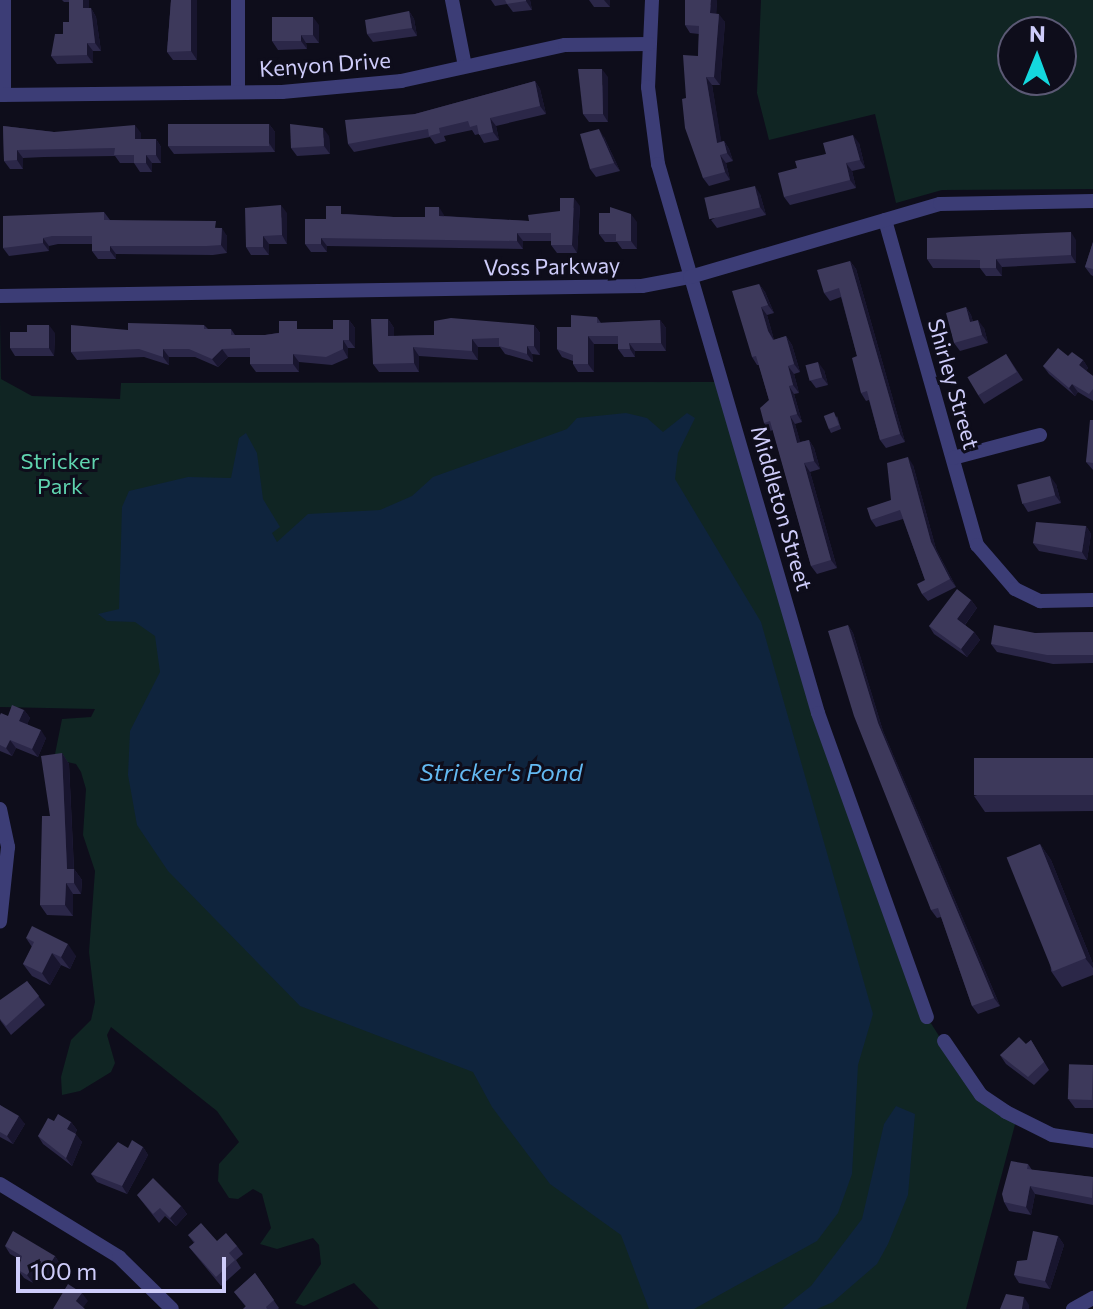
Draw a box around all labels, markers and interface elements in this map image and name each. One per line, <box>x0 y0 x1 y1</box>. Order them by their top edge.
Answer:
north arrow <box>997 16 1077 96</box>
text: N <box>1029 20 1046 47</box>
street label: Kenyon Drive <box>258 46 392 82</box>
street label: Voss Parkway <box>483 252 621 280</box>
street label: Shirley Street <box>923 316 985 452</box>
street label: Middleton Street <box>746 423 818 593</box>
park label: Stricker Park <box>21 447 99 498</box>
water label: Stricker's Pond <box>420 758 582 786</box>
scale bar <box>20 1241 230 1291</box>
text: 100 m <box>30 1256 97 1285</box>

